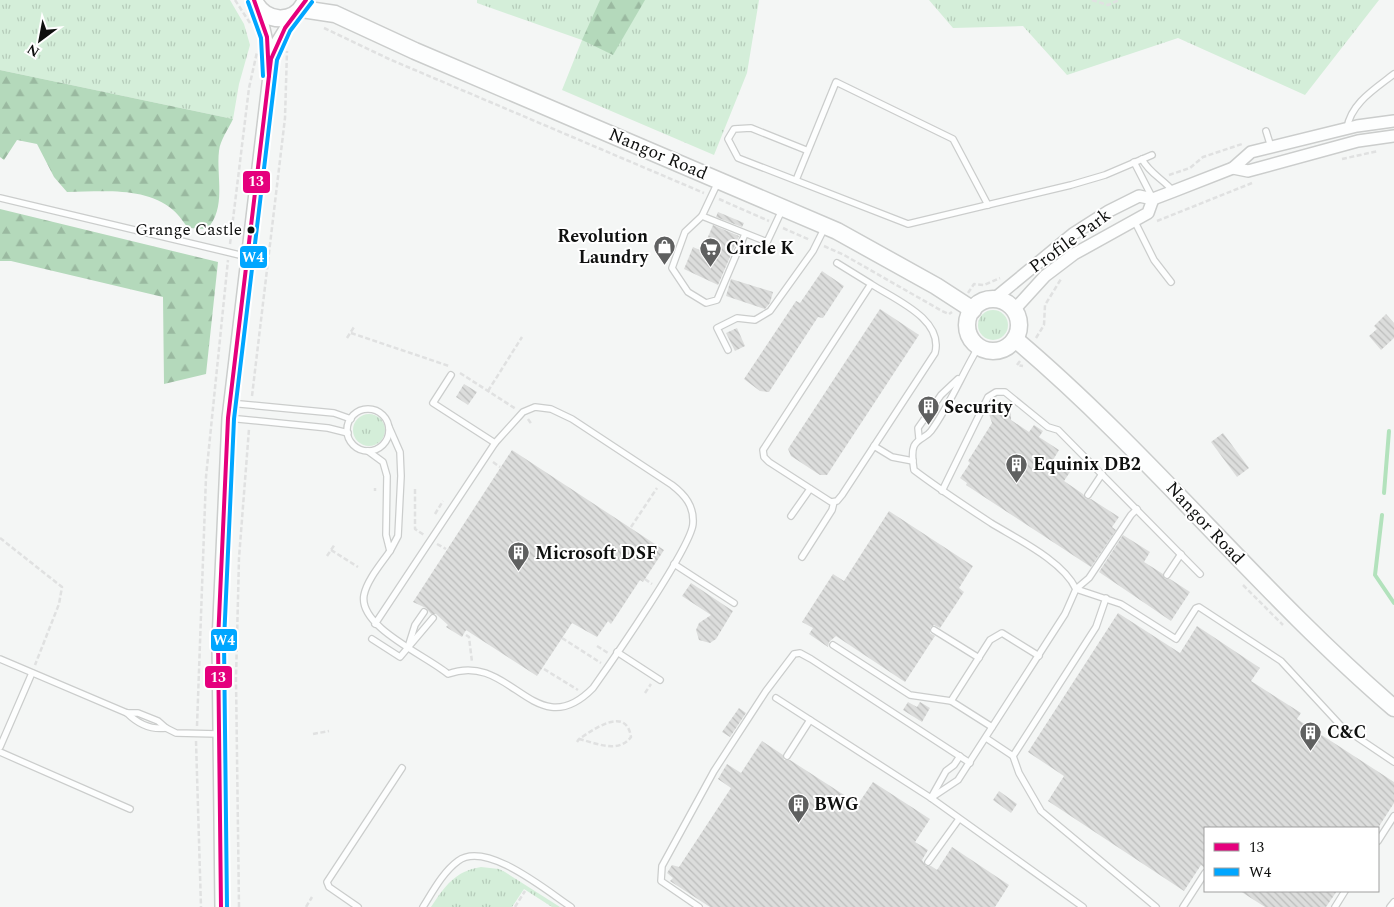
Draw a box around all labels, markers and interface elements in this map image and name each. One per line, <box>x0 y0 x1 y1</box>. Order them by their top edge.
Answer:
north arrow <box>15 15 65 65</box>
text: N <box>23 39 44 63</box>
street label: Nangor Road <box>604 121 712 187</box>
line badge: 13 <box>242 170 271 194</box>
text: 13 <box>248 171 264 192</box>
street label: Profile Park <box>1023 202 1117 280</box>
place label: Grange Castle <box>135 217 242 243</box>
place label: Revolution Laundry <box>557 223 649 271</box>
marker: Grange Castle <box>246 225 256 235</box>
shop icon: Revolution Laundry <box>652 234 676 265</box>
place label: Circle K <box>726 235 794 262</box>
supermarket icon: Circle K <box>698 236 722 267</box>
line badge: W4 <box>239 245 268 269</box>
text: W4 <box>242 247 264 268</box>
place label: Security <box>944 394 1014 421</box>
building icon: Security <box>916 395 940 426</box>
place label: Equinix DB2 <box>1033 451 1141 478</box>
building icon: Equinix DB2 <box>1005 452 1029 483</box>
street label: Nangor Road <box>1159 475 1251 571</box>
place label: Microsoft DSF <box>535 540 657 567</box>
building icon: Microsoft DSF <box>507 541 531 572</box>
line badge: W4 <box>210 628 238 652</box>
text: W4 <box>213 630 235 651</box>
line badge: 13 <box>204 665 233 689</box>
text: 13 <box>210 667 226 688</box>
place label: C&C <box>1327 719 1366 746</box>
building icon: C&C <box>1299 720 1323 751</box>
place label: BWG <box>814 791 859 818</box>
building icon: BWG <box>786 792 810 823</box>
legend <box>1204 827 1379 892</box>
text: 13 <box>1249 836 1265 859</box>
text: W4 <box>1249 861 1272 884</box>

